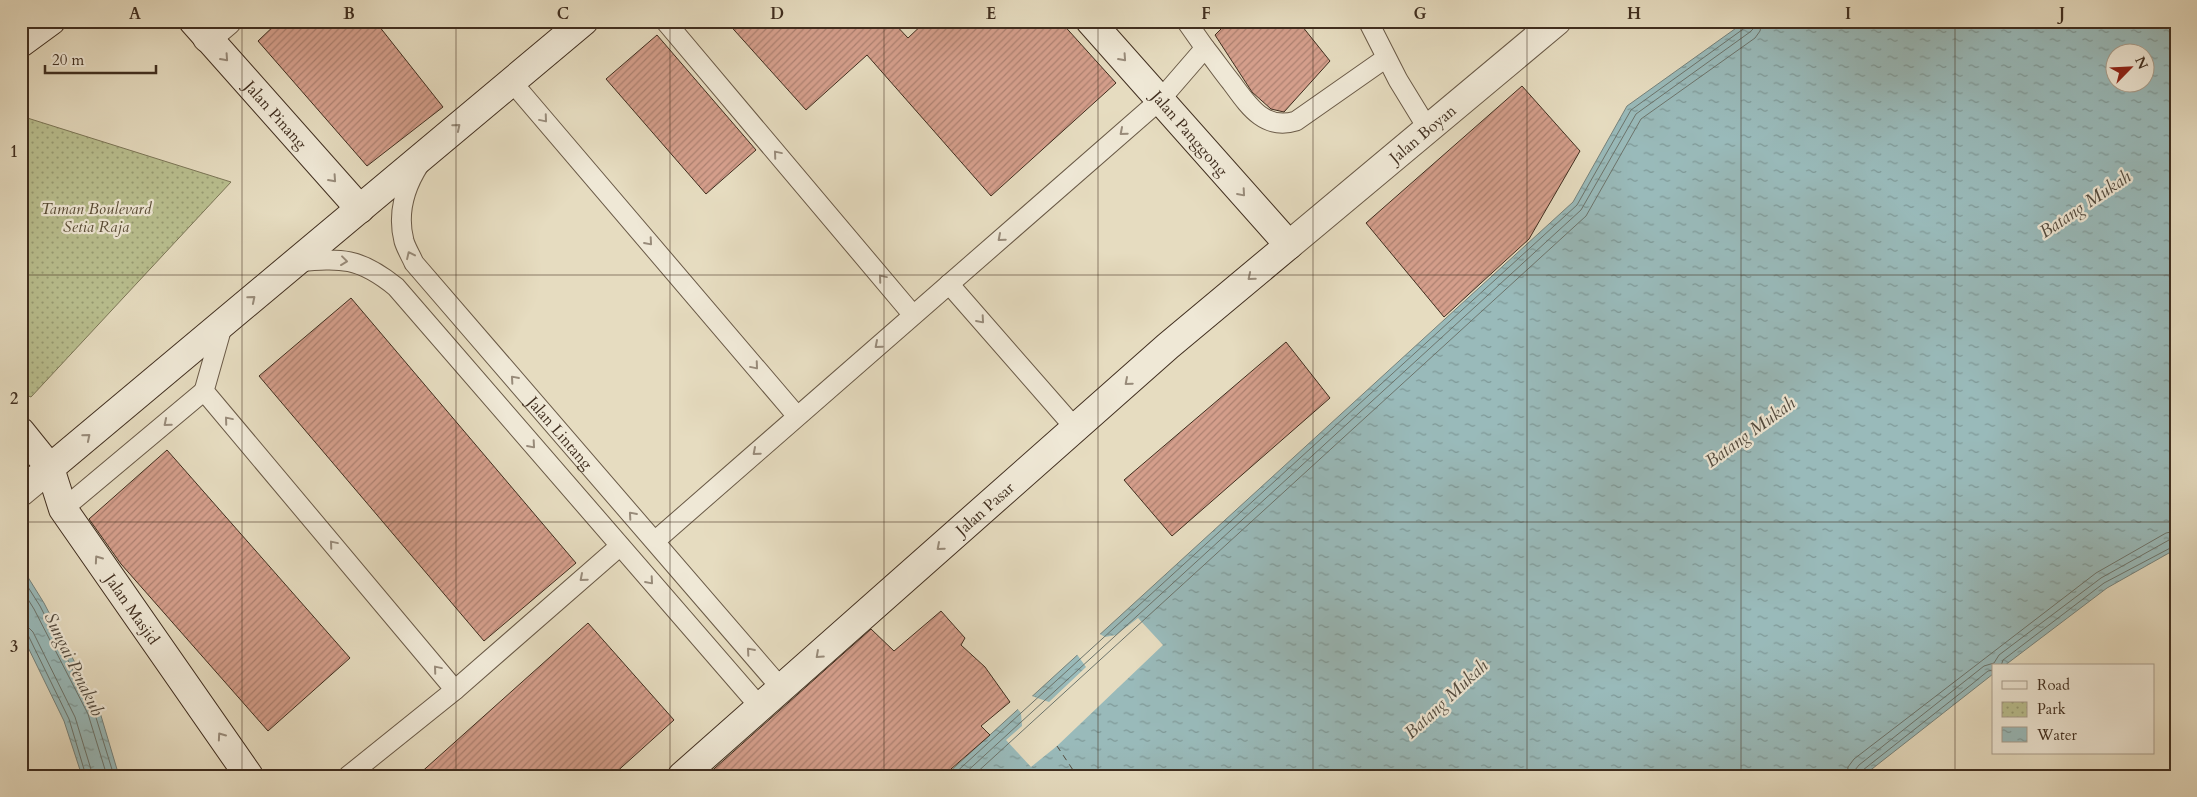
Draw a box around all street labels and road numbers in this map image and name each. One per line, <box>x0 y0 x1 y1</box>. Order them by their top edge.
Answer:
street label: Jalan Pinang <box>238 75 312 154</box>
street label: Jalan Panggong <box>1145 85 1233 181</box>
street label: Jalan Boyan <box>1384 100 1461 170</box>
street label: Jalan Lintang <box>521 391 598 475</box>
street label: Jalan Pasar <box>950 477 1019 542</box>
street label: Jalan Masjid <box>98 568 164 650</box>

